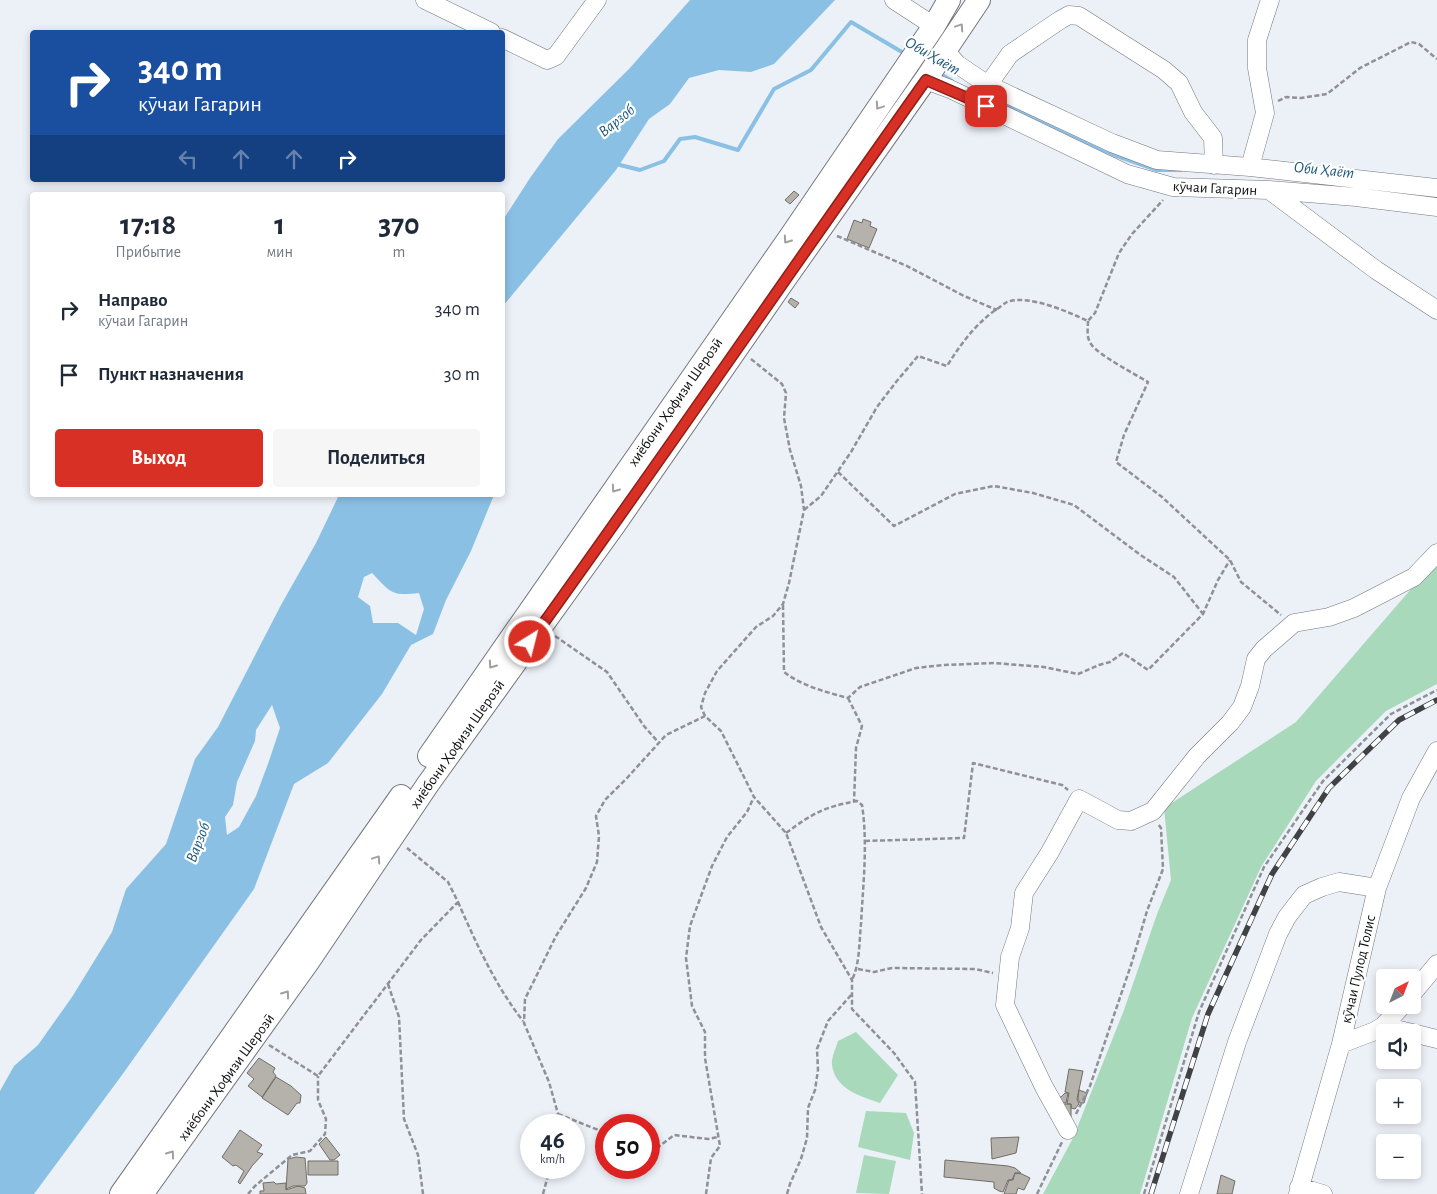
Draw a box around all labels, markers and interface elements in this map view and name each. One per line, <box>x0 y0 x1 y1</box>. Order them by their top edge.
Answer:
one-way arrow <box>954 24 963 33</box>
water label: Оби Ҳаёт <box>902 34 963 78</box>
icon: right <box>55 50 120 115</box>
text: 340 m <box>138 52 222 87</box>
pin <box>965 85 1007 127</box>
icon: arrive <box>972 92 1000 120</box>
text: кӯчаи Гагарин <box>138 93 262 115</box>
one-way arrow <box>876 100 885 110</box>
water label: Варзоб <box>596 102 638 141</box>
icon: left <box>174 145 202 173</box>
icon: ahead <box>227 145 255 173</box>
icon: ahead <box>280 145 308 173</box>
icon: right <box>333 145 361 173</box>
water label: Оби Ҳаёт <box>1293 159 1355 181</box>
street label: кӯчаи Гагарин <box>1172 179 1258 198</box>
text: 17:18 <box>120 210 176 240</box>
text: 1 <box>274 210 285 240</box>
text: 370 <box>378 210 420 240</box>
one-way arrow <box>784 234 793 244</box>
text: Прибытие <box>115 244 181 260</box>
text: мин <box>266 244 293 260</box>
text: m <box>393 244 405 260</box>
text: Направо <box>98 291 168 310</box>
icon: right <box>55 296 83 324</box>
text: 340 m <box>435 300 480 319</box>
text: кӯчаи Гагарин <box>98 313 188 329</box>
street label: хиёбони Ҳофизи Шерозӣ <box>625 335 725 469</box>
icon: arrive <box>55 361 83 389</box>
text: Пункт назначения <box>98 365 244 384</box>
text: 30 m <box>444 365 480 384</box>
button: Выход <box>55 429 263 487</box>
button: Поделиться <box>273 429 480 487</box>
one-way arrow <box>612 483 621 492</box>
position arrow <box>503 615 555 667</box>
one-way arrow <box>489 659 498 669</box>
street label: хиёбони Ҳофизи Шерозӣ <box>407 677 507 811</box>
water label: Варзоб <box>183 820 214 865</box>
one-way arrow <box>371 856 380 865</box>
street label: кӯчаи Пулод Толис <box>1339 913 1378 1025</box>
north arrow <box>1376 969 1421 1014</box>
map controls <box>1376 969 1421 1179</box>
one-way arrow <box>280 990 289 1000</box>
street label: хиёбони Ҳофизи Шерозӣ <box>175 1011 277 1144</box>
button: sound <box>1376 1024 1421 1069</box>
button: + <box>1376 1079 1421 1124</box>
speed limit sign: 50 <box>595 1114 660 1179</box>
text: 46 <box>540 1128 565 1153</box>
button: − <box>1376 1134 1421 1179</box>
one-way arrow <box>165 1150 174 1160</box>
text: km/h <box>540 1153 565 1165</box>

